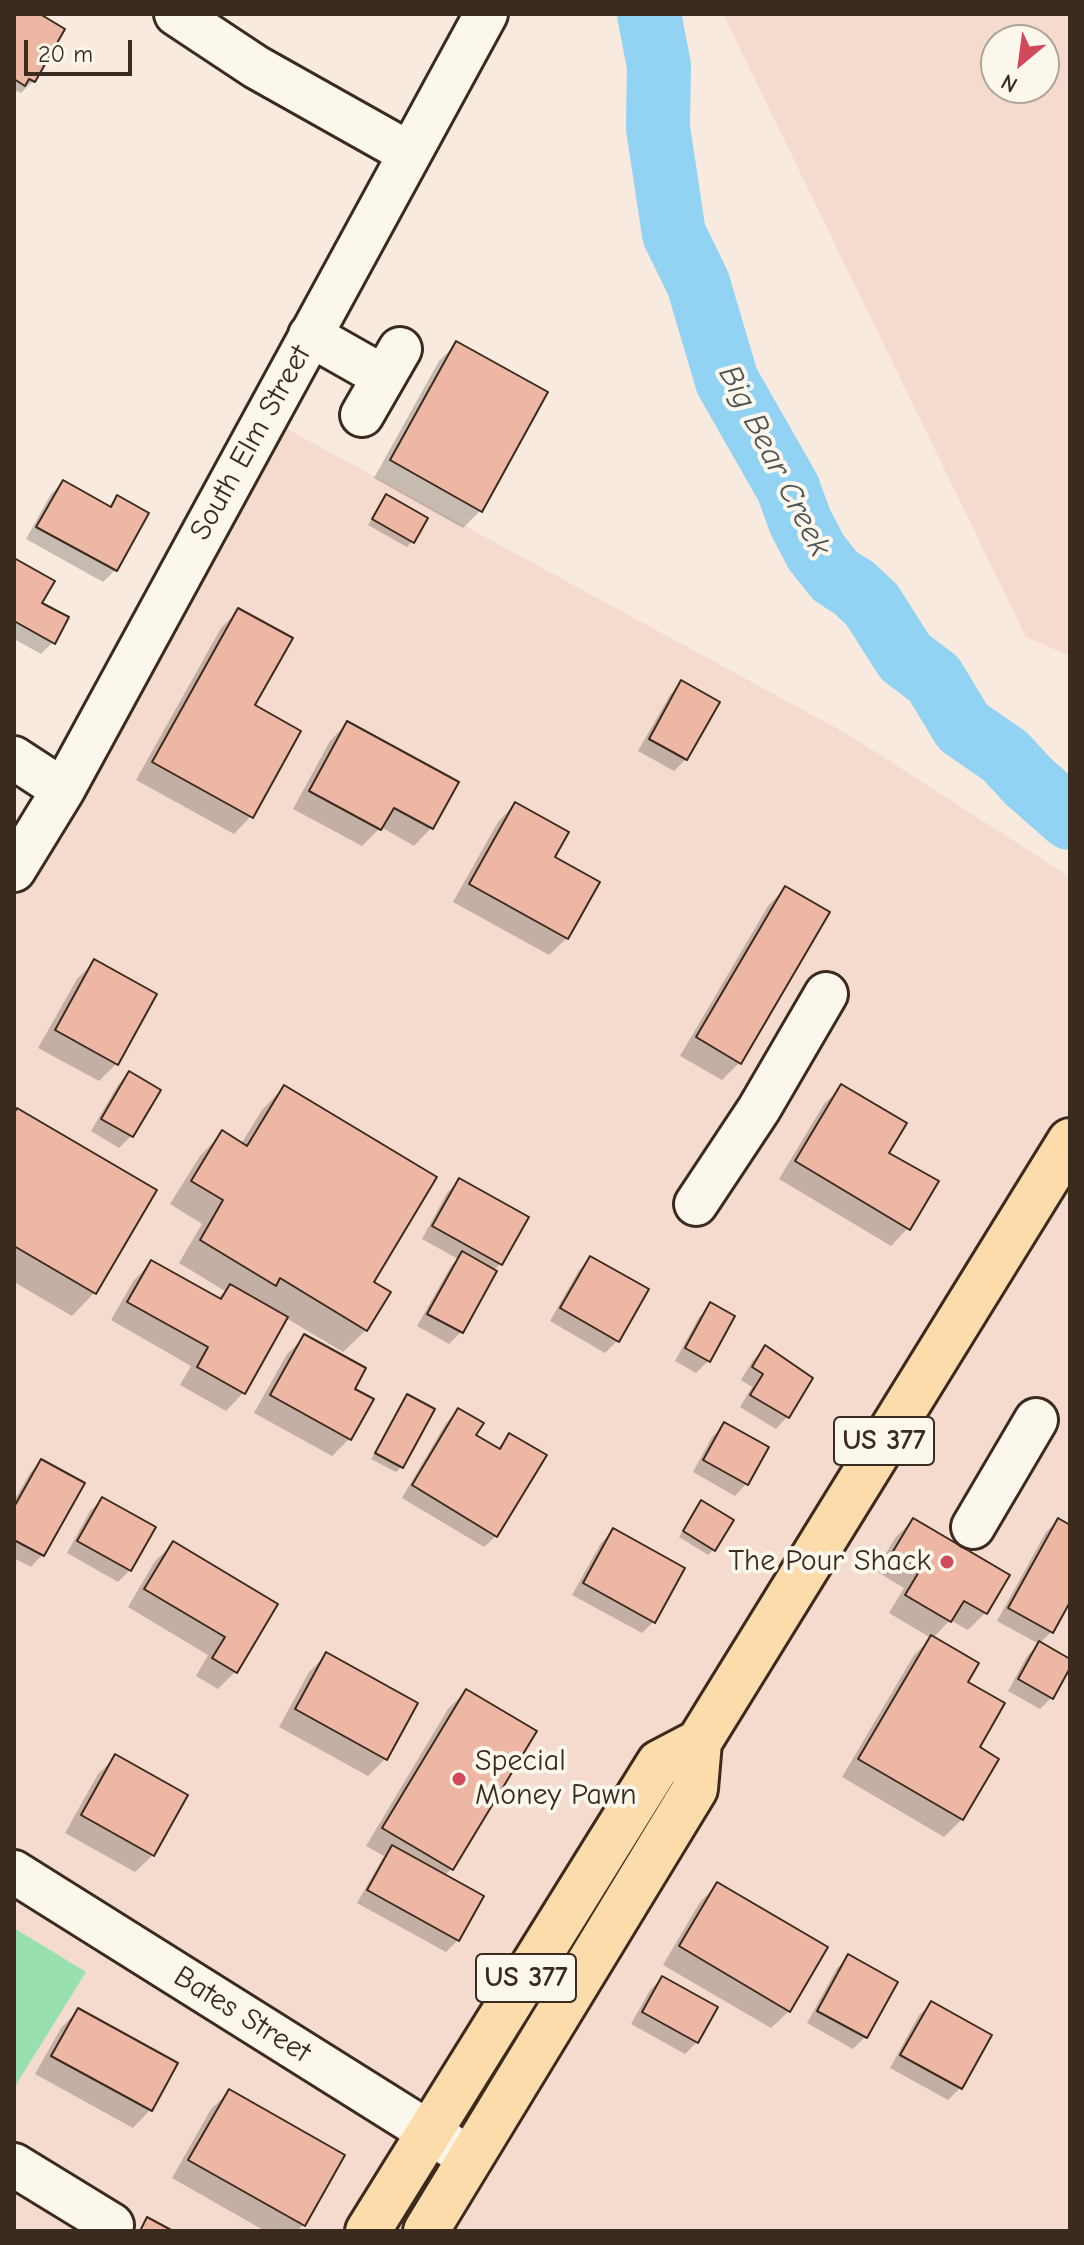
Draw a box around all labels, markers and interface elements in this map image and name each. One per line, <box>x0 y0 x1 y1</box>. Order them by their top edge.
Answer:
scale bar <box>28 24 136 74</box>
north arrow <box>980 24 1060 104</box>
text: 20 m <box>38 40 93 68</box>
text: N <box>997 68 1022 98</box>
street label: South Elm Street <box>183 339 319 547</box>
water label: Big Bear Creek <box>709 359 839 563</box>
road number: US 377 <box>834 1417 934 1465</box>
place label: The Pour Shack <box>728 1544 931 1580</box>
marker: The Pour Shack <box>938 1553 956 1571</box>
place label: Special Money Pawn <box>475 1744 637 1814</box>
marker: Special Money Pawn <box>450 1770 468 1788</box>
road number: US 377 <box>476 1954 576 2002</box>
street label: Bates Street <box>167 1959 317 2071</box>

